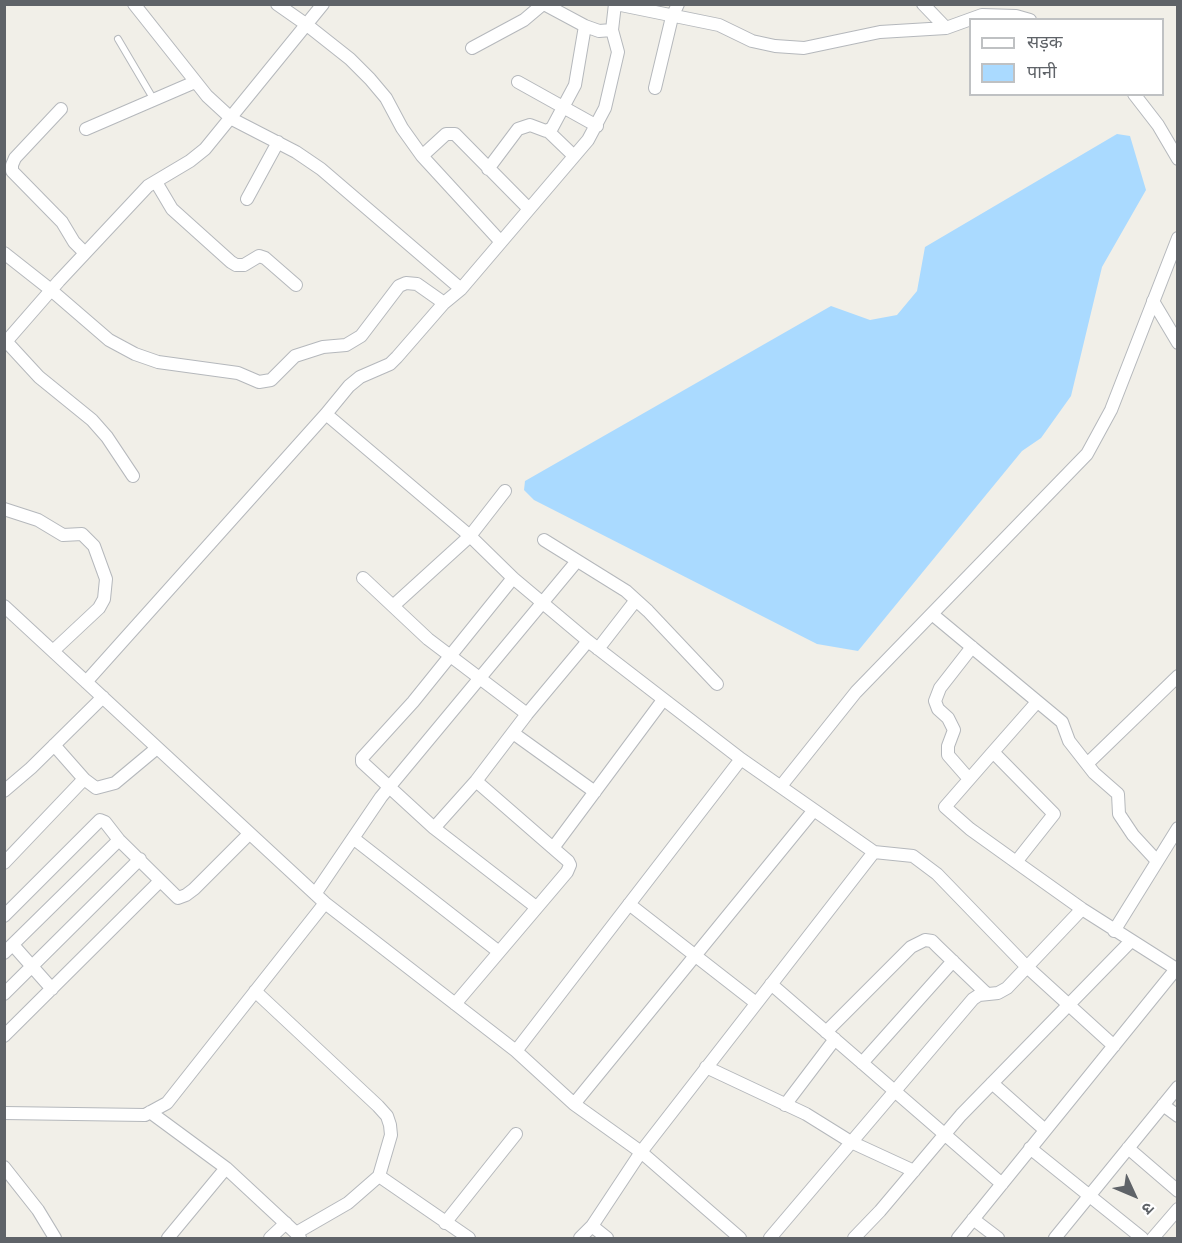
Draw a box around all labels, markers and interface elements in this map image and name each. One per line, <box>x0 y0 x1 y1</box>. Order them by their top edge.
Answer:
legend <box>969 18 1164 96</box>
text: सड़क <box>1027 32 1063 55</box>
text: पानी <box>1027 62 1057 85</box>
north arrow <box>1104 1165 1164 1225</box>
text: उ <box>1136 1197 1157 1218</box>

